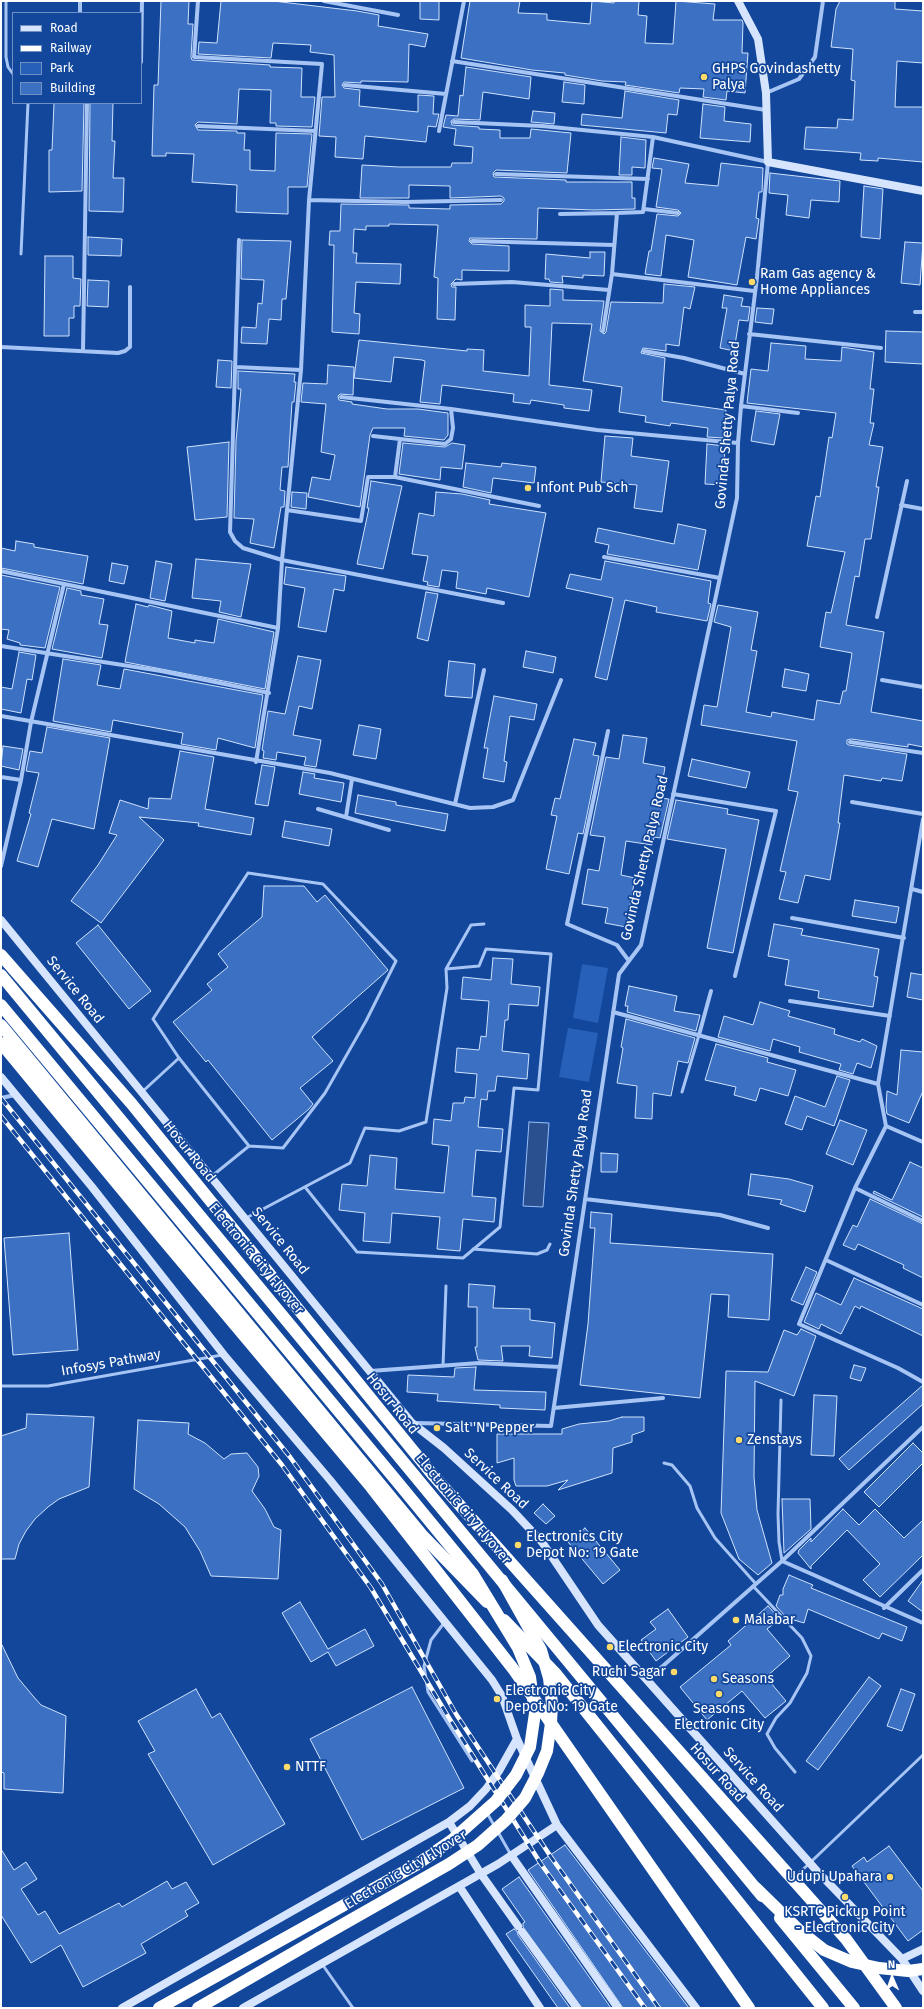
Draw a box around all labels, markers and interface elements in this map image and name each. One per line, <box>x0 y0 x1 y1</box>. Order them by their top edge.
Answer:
legend <box>12 12 142 104</box>
text: Road <box>50 21 78 35</box>
text: Railway <box>50 41 91 55</box>
text: Park <box>50 61 74 75</box>
place label: GHPS Govindashetty Palya <box>712 61 841 94</box>
marker: GHPS Govindashetty Palya <box>699 72 709 82</box>
text: Building <box>50 81 95 95</box>
place label: Ram Gas agency & Home Appliances <box>760 266 876 298</box>
marker: Ram Gas agency & Home Appliances <box>747 277 757 287</box>
street label: Govinda Shetty Palya Road <box>712 340 744 510</box>
place label: Infont Pub Sch <box>536 480 628 496</box>
marker: Infont Pub Sch <box>523 483 533 493</box>
street label: Govinda Shetty Palya Road <box>618 774 672 942</box>
street label: Service Road <box>43 953 107 1027</box>
street label: Govinda Shetty Palya Road <box>556 1088 596 1258</box>
street label: Hosur Road <box>159 1118 219 1186</box>
street label: Electronic City Flyover <box>205 1200 307 1318</box>
street label: Service Road <box>248 1204 312 1278</box>
street label: Infosys Pathway <box>60 1346 162 1380</box>
street label: Hosur Road <box>362 1370 422 1438</box>
place label: Salt 'N Pepper <box>445 1420 534 1436</box>
marker: Salt 'N Pepper <box>432 1423 442 1433</box>
place label: Zenstays <box>747 1432 802 1448</box>
marker: Zenstays <box>734 1435 744 1445</box>
street label: Service Road <box>460 1445 532 1513</box>
street label: Electronic City Flyover <box>412 1450 514 1568</box>
place label: Electronics City Depot No: 19 Gate <box>526 1529 639 1562</box>
marker: Electronics City Depot No: 19 Gate <box>513 1540 523 1550</box>
place label: Malabar <box>744 1612 795 1628</box>
marker: Malabar <box>731 1615 741 1625</box>
place label: Electronic City <box>618 1639 708 1655</box>
marker: Electronic City <box>605 1642 615 1652</box>
place label: Ruchi Sagar <box>592 1664 666 1680</box>
marker: Ruchi Sagar <box>669 1667 679 1677</box>
place label: Seasons <box>722 1671 774 1687</box>
marker: Seasons <box>709 1674 719 1684</box>
place label: Electronic City Depot No: 19 Gate <box>505 1683 618 1716</box>
marker: Seasons Electronic City <box>714 1689 724 1699</box>
marker: Electronic City Depot No: 19 Gate <box>492 1694 502 1704</box>
place label: Seasons Electronic City <box>674 1701 764 1734</box>
street label: Hosur Road <box>686 1740 748 1806</box>
street label: Service Road <box>719 1744 787 1816</box>
place label: NTTF <box>295 1759 326 1775</box>
marker: NTTF <box>282 1762 292 1772</box>
street label: Electronic City Flyover <box>342 1827 470 1913</box>
place label: Udupi Upahara <box>787 1869 882 1885</box>
marker: Udupi Upahara <box>885 1872 895 1882</box>
marker: KSRTC Pickup Point - Electronic City <box>840 1892 850 1902</box>
place label: KSRTC Pickup Point - Electronic City <box>784 1904 906 1936</box>
north arrow <box>872 1957 912 1997</box>
text: N <box>888 1958 895 1971</box>

